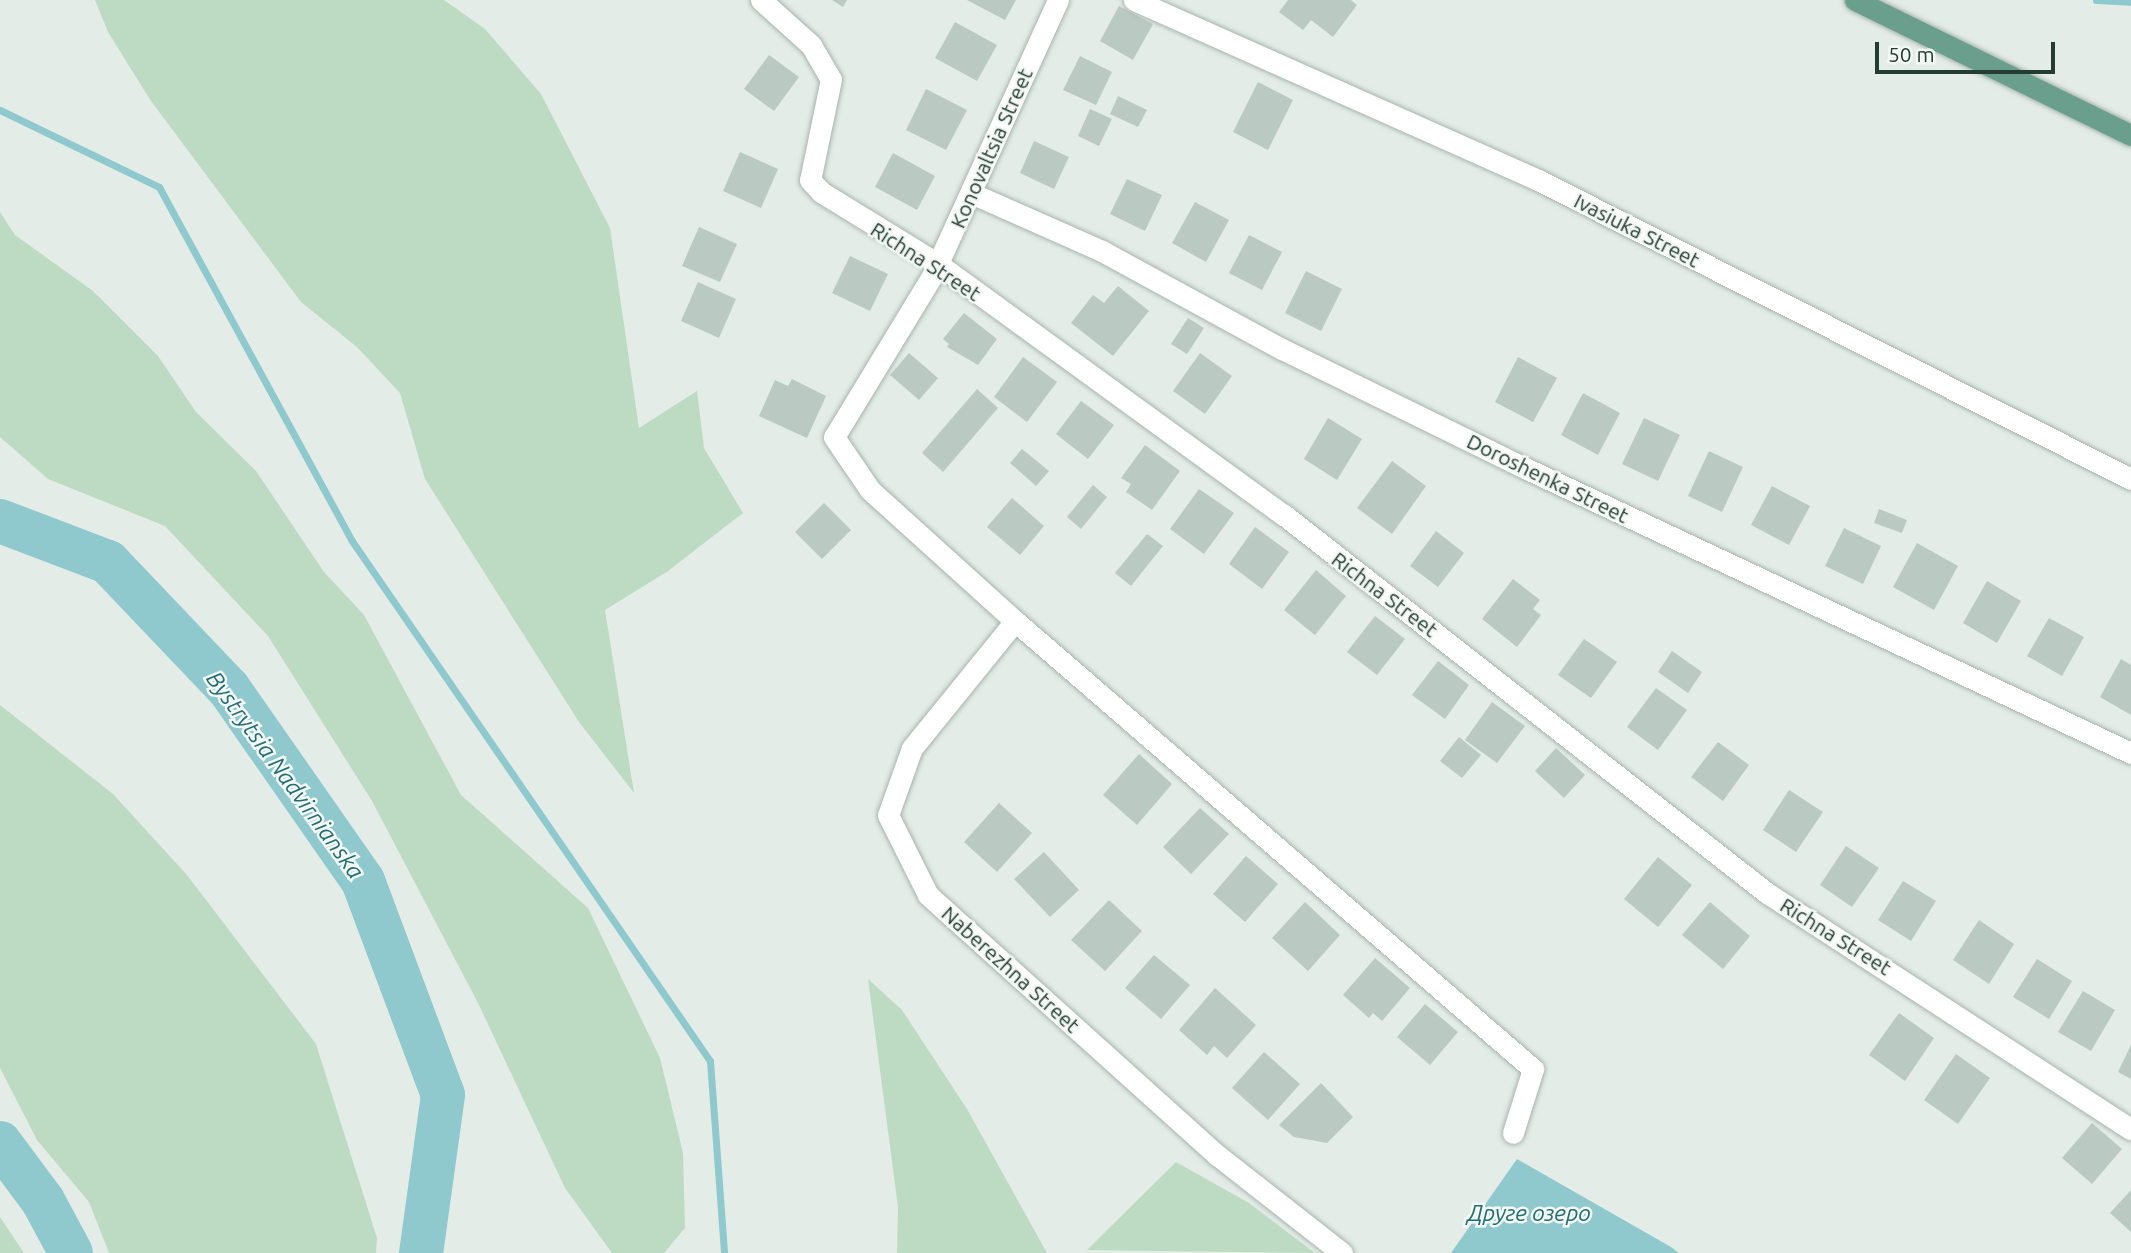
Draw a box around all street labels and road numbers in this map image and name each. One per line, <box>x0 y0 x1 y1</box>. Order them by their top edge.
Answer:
street label: Konovaltsia Street <box>944 64 1038 232</box>
street label: Ivasiuka Street <box>1570 188 1704 272</box>
street label: Richna Street <box>866 216 986 306</box>
street label: Doroshenka Street <box>1463 428 1633 528</box>
street label: Richna Street <box>1327 546 1443 642</box>
street label: Richna Street <box>1776 892 1896 980</box>
street label: Naberezhna Street <box>937 900 1085 1038</box>

